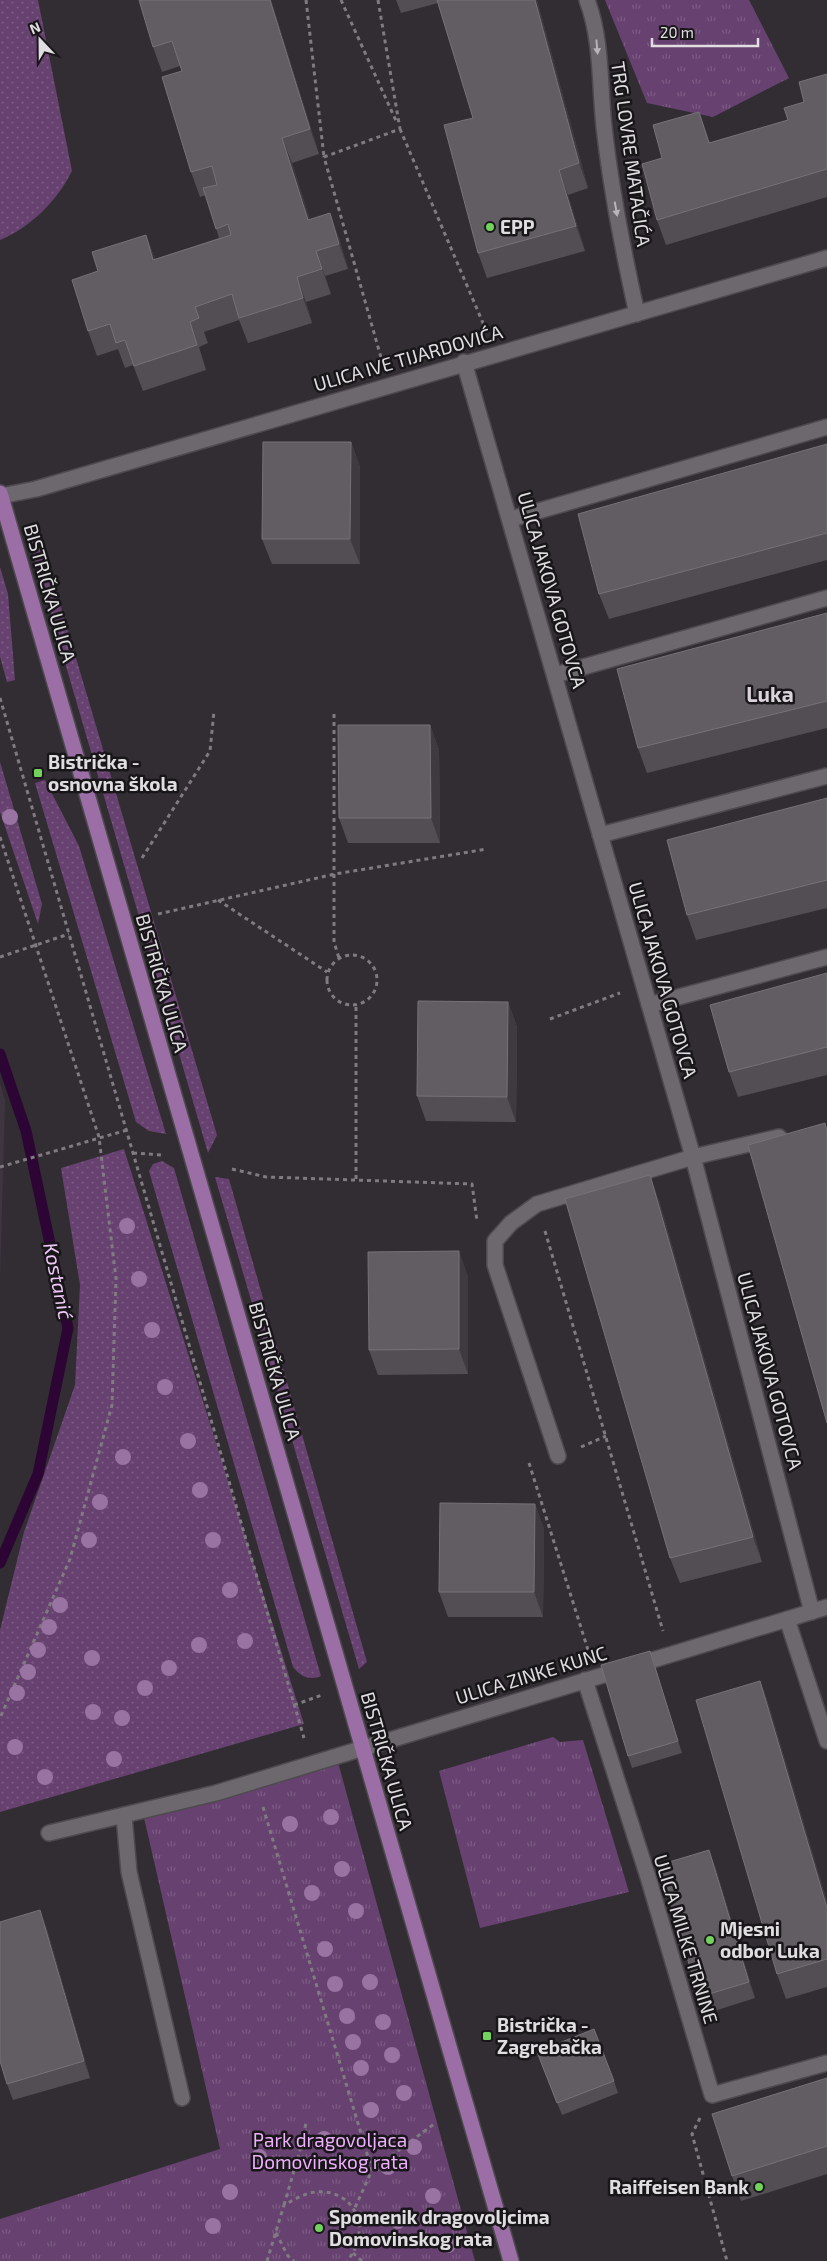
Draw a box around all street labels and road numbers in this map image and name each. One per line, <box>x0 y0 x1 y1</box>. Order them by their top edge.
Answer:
street label: TRG LOVRE MATAČIĆA <box>607 60 656 248</box>
street label: ULICA IVE TIJARDOVIĆA <box>311 320 505 395</box>
street label: ULICA JAKOVA GOTOVCA <box>513 489 592 691</box>
street label: BISTRIČKA ULICA <box>20 521 81 665</box>
street label: ULICA JAKOVA GOTOVCA <box>624 879 703 1081</box>
street label: BISTRIČKA ULICA <box>132 911 193 1055</box>
street label: ULICA JAKOVA GOTOVCA <box>733 1270 808 1472</box>
street label: BISTRIČKA ULICA <box>245 1299 306 1443</box>
street label: ULICA ZINKE KUNC <box>452 1641 609 1708</box>
street label: BISTRIČKA ULICA <box>357 1689 418 1833</box>
street label: ULICA MILKE TRNINE <box>650 1851 723 2026</box>

